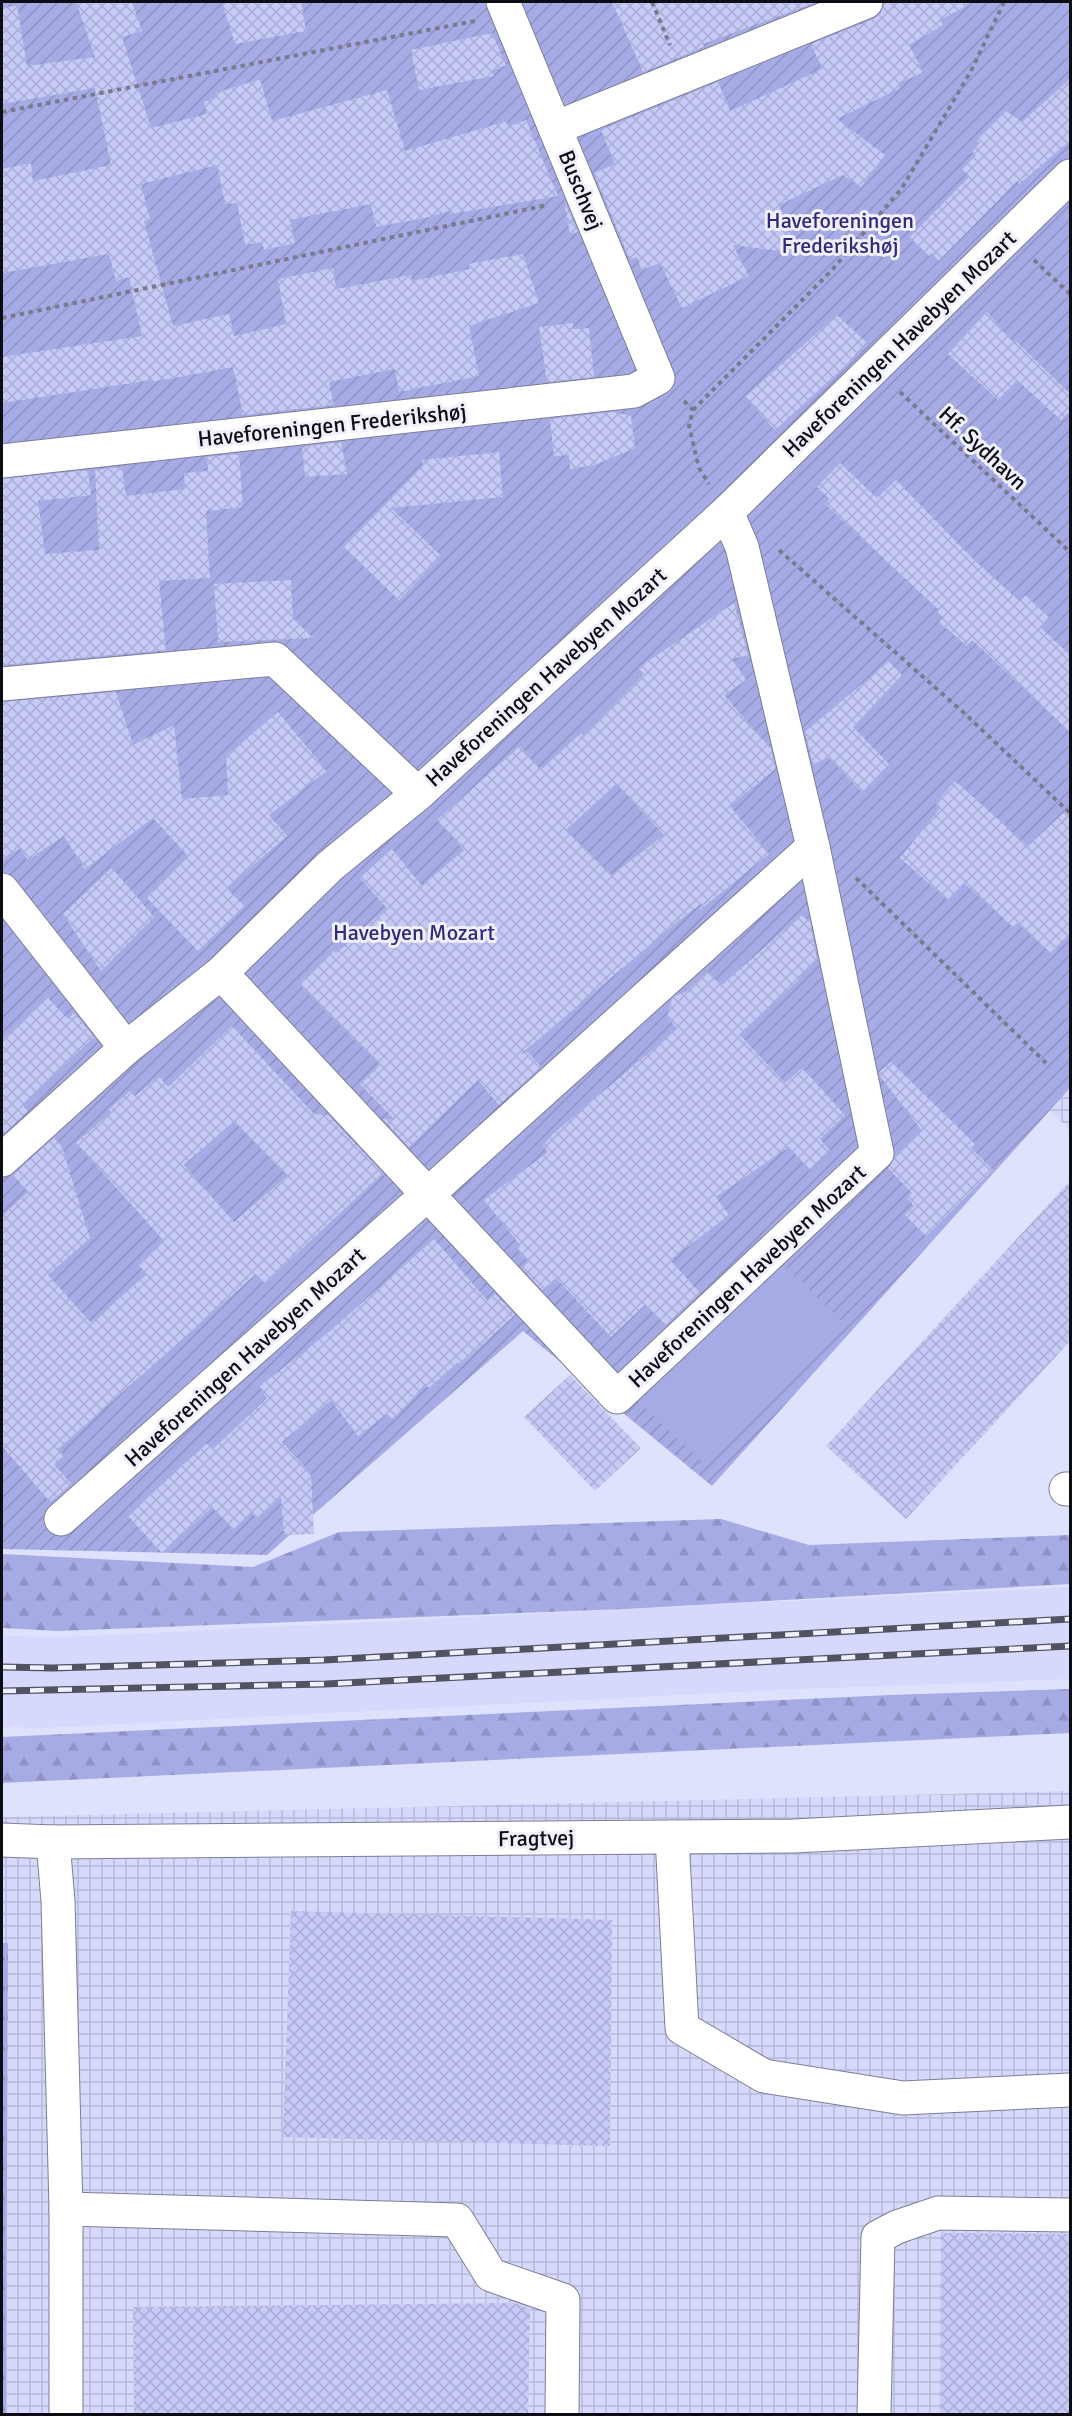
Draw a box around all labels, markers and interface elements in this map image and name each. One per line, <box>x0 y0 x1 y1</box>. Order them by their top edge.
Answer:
street label: Buschvej <box>553 146 609 234</box>
park label: Haveforeningen Frederikshøj <box>766 207 914 259</box>
street label: Haveforeningen Havebyen Mozart <box>776 225 1022 463</box>
street label: Haveforeningen Frederikshøj <box>196 397 468 453</box>
street label: Hf. Sydhavn <box>933 400 1033 496</box>
street label: Haveforeningen Havebyen Mozart <box>420 561 672 792</box>
park label: Havebyen Mozart <box>333 919 495 946</box>
street label: Haveforeningen Havebyen Mozart <box>623 1158 872 1393</box>
street label: Haveforeningen Havebyen Mozart <box>119 1241 371 1472</box>
street label: Fragtvej <box>498 1824 574 1852</box>

